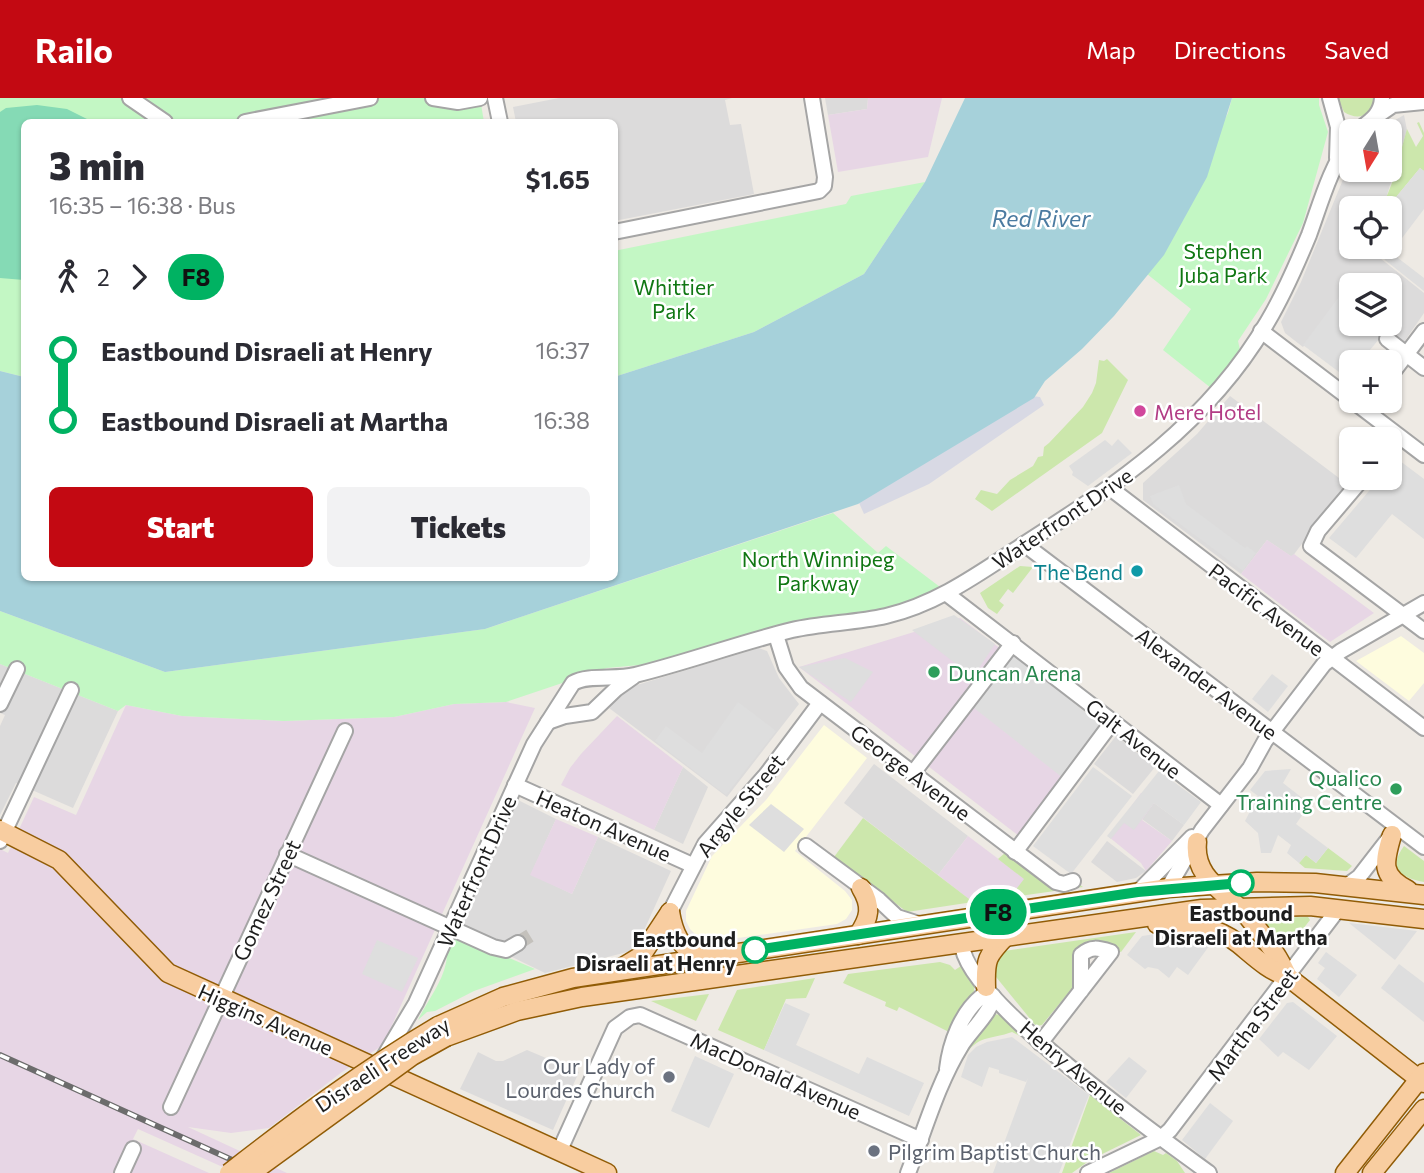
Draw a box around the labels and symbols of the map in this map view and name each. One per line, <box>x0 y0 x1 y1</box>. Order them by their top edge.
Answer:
north arrow <box>1339 119 1402 182</box>
water label: Red River <box>992 204 1091 232</box>
park label: Stephen Juba Park <box>1178 238 1268 287</box>
park label: Whittier Park <box>634 274 714 323</box>
place label: Mere Hotel <box>1154 399 1261 424</box>
marker: Mere Hotel <box>1132 403 1148 419</box>
street label: Waterfront Drive <box>987 462 1137 574</box>
park label: North Winnipeg Parkway <box>742 546 894 595</box>
street label: Pacific Avenue <box>1204 557 1330 661</box>
place label: The Bend <box>1034 559 1123 584</box>
marker: The Bend <box>1129 563 1145 579</box>
street label: Alexander Avenue <box>1131 622 1283 744</box>
place label: Duncan Arena <box>948 660 1081 685</box>
marker: Duncan Arena <box>926 664 942 680</box>
street label: Galt Avenue <box>1081 693 1187 783</box>
street label: George Avenue <box>846 719 976 825</box>
street label: Argyle Street <box>691 749 789 861</box>
place label: Qualico Training Centre <box>1236 765 1382 814</box>
marker: Qualico Training Centre <box>1388 781 1404 797</box>
street label: Heaton Avenue <box>533 784 675 866</box>
street label: Waterfront Drive <box>431 791 521 951</box>
street label: Gomez Street <box>227 835 305 965</box>
marker: Eastbound Disraeli at Martha <box>1228 870 1254 896</box>
line badge: F8 <box>967 889 1030 935</box>
place label: Eastbound Disraeli at Martha <box>1155 900 1328 949</box>
place label: Eastbound Disraeli at Henry <box>576 926 736 975</box>
marker: Eastbound Disraeli at Henry <box>742 937 768 963</box>
street label: Martha Street <box>1202 963 1302 1085</box>
street label: Higgins Avenue <box>195 978 337 1060</box>
street label: Disraeli Freeway <box>310 1011 454 1117</box>
street label: Henry Avenue <box>1015 1015 1133 1119</box>
street label: MacDonald Avenue <box>687 1026 865 1124</box>
place label: Our Lady of Lourdes Church <box>505 1053 656 1102</box>
marker: Our Lady of Lourdes Church <box>661 1069 677 1085</box>
place label: Pilgrim Baptist Church <box>888 1139 1101 1164</box>
marker: Pilgrim Baptist Church <box>866 1143 882 1159</box>

